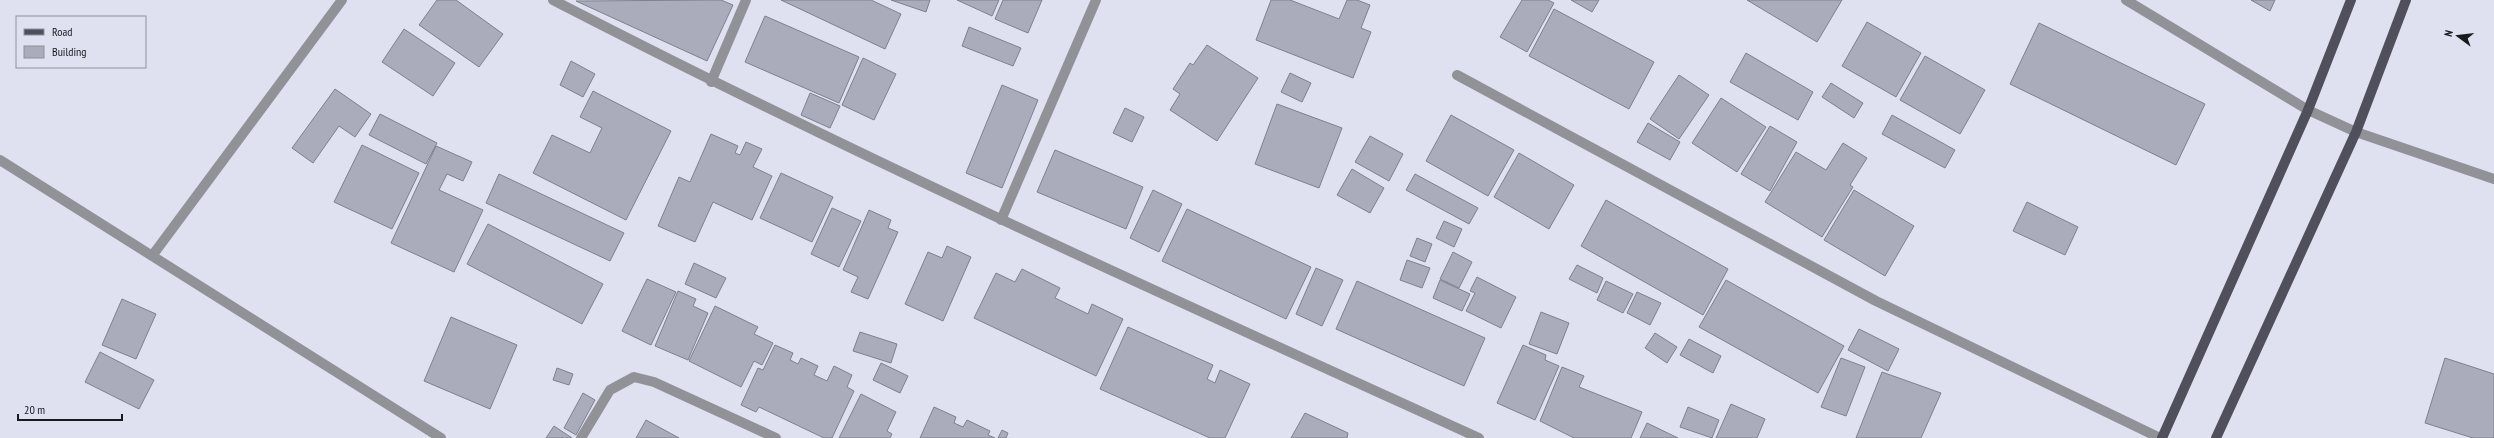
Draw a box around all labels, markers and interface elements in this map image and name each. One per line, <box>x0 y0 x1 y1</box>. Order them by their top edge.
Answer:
legend <box>16 16 146 68</box>
north arrow <box>2438 16 2478 56</box>
text: Road <box>52 24 72 39</box>
text: N <box>2441 29 2456 38</box>
text: Building <box>52 44 87 59</box>
scale bar <box>18 396 122 422</box>
text: 20 m <box>24 402 45 417</box>

